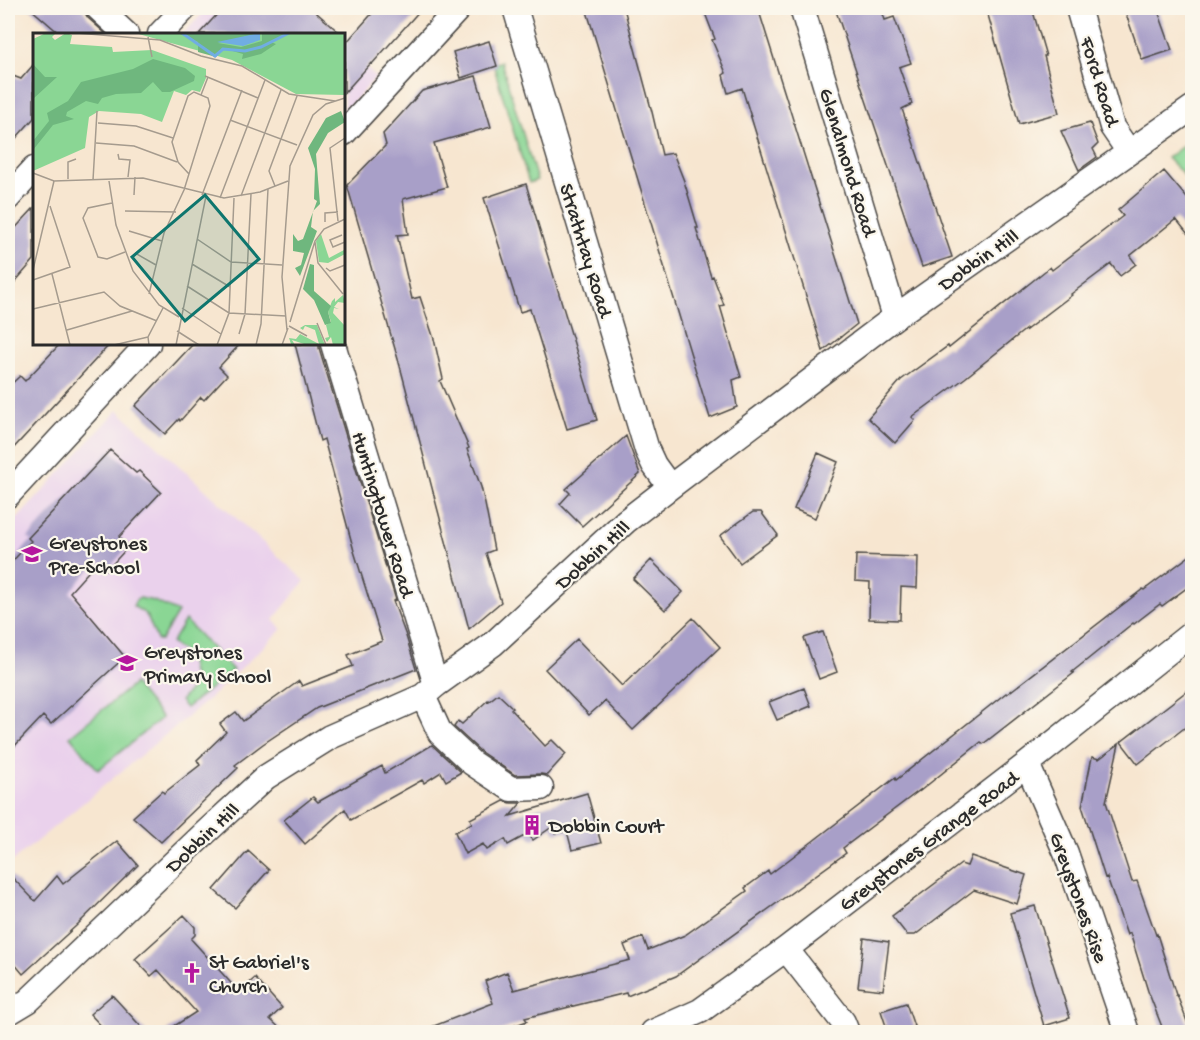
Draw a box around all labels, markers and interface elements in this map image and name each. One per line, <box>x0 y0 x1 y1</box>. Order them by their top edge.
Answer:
inset map <box>33 33 345 345</box>
street label: Ford Road <box>1072 33 1124 131</box>
street label: Glenalmond Road <box>811 86 881 242</box>
street label: Strathtay Road <box>551 181 616 323</box>
street label: Dobbin Hill <box>933 225 1025 300</box>
street label: Huntingtower Road <box>344 429 418 602</box>
street label: Dobbin Hill <box>550 517 637 598</box>
place label: Greystones Pre-School <box>48 533 148 582</box>
school or university icon: Greystones Pre-School <box>20 542 44 566</box>
place label: Greystones Primary School <box>143 642 271 691</box>
school or university icon: Greystones Primary School <box>115 651 139 675</box>
street label: Greystones Grange Road <box>835 766 1026 919</box>
street label: Dobbin Hill <box>161 799 247 881</box>
building icon: Dobbin Court <box>520 813 544 837</box>
place label: Dobbin Court <box>547 816 666 841</box>
street label: Greystones Rise <box>1042 830 1112 968</box>
place label: St Gabriel's Church <box>209 952 310 1001</box>
church icon: St Gabriel's Church <box>180 961 204 985</box>

